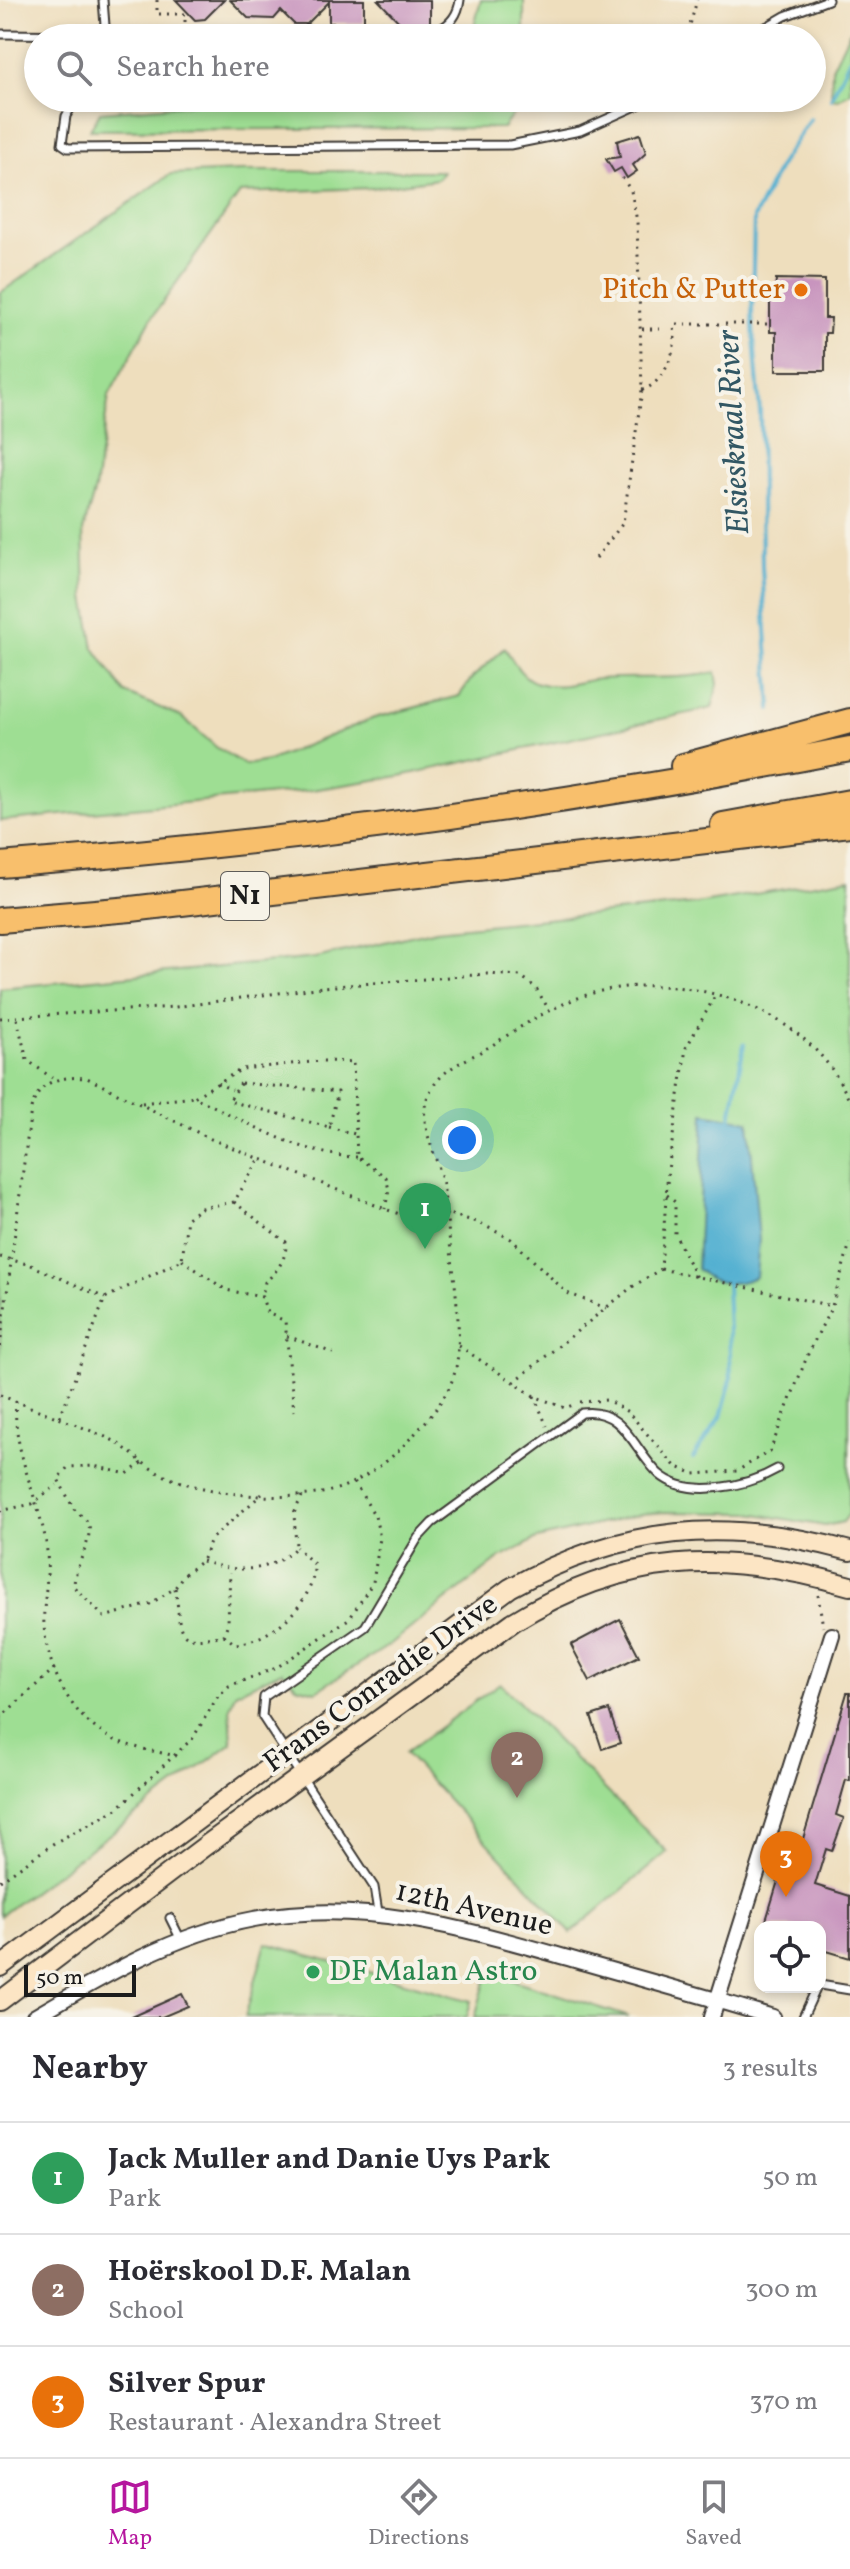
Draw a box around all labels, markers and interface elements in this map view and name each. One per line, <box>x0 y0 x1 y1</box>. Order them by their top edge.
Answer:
search box <box>24 24 826 112</box>
icon: search <box>52 46 96 90</box>
text: Search here <box>116 47 270 89</box>
place label: Pitch & Putter <box>602 269 785 311</box>
marker: Pitch & Putter <box>792 281 810 299</box>
water label: Elsieskraal River <box>708 327 762 536</box>
road number: N1 <box>221 872 269 920</box>
your location <box>442 1120 482 1160</box>
pin: 1 <box>399 1183 451 1249</box>
street label: Frans Conradie Drive <box>255 1585 507 1783</box>
pin: 2 <box>491 1732 543 1798</box>
pin: 3 <box>760 1831 812 1897</box>
street label: 12th Avenue <box>391 1871 557 1947</box>
map controls <box>754 1921 826 1993</box>
button: locate <box>754 1921 826 1993</box>
place label: DF Malan Astro <box>329 1951 537 1993</box>
scale bar <box>24 1961 136 1997</box>
text: 50 m <box>36 1963 83 1994</box>
marker: DF Malan Astro <box>304 1963 322 1981</box>
text: Nearby <box>32 2046 148 2093</box>
text: 3 results <box>722 2051 818 2087</box>
text: Jack Muller and Danie Uys Park <box>108 2139 551 2181</box>
text: 1 <box>53 2160 63 2196</box>
text: 50 m <box>762 2160 818 2196</box>
text: Park <box>108 2181 161 2217</box>
text: Hoërskool D.F. Malan <box>108 2251 411 2293</box>
text: 2 <box>51 2272 65 2308</box>
text: 300 m <box>745 2272 818 2308</box>
text: School <box>108 2293 184 2329</box>
text: Silver Spur <box>108 2363 266 2405</box>
text: 3 <box>51 2384 65 2420</box>
text: 370 m <box>749 2384 818 2420</box>
text: Restaurant · Alexandra Street <box>108 2405 442 2441</box>
tab: Map <box>108 2475 152 2554</box>
tab: Directions <box>368 2475 469 2554</box>
tab: Saved <box>685 2475 742 2554</box>

